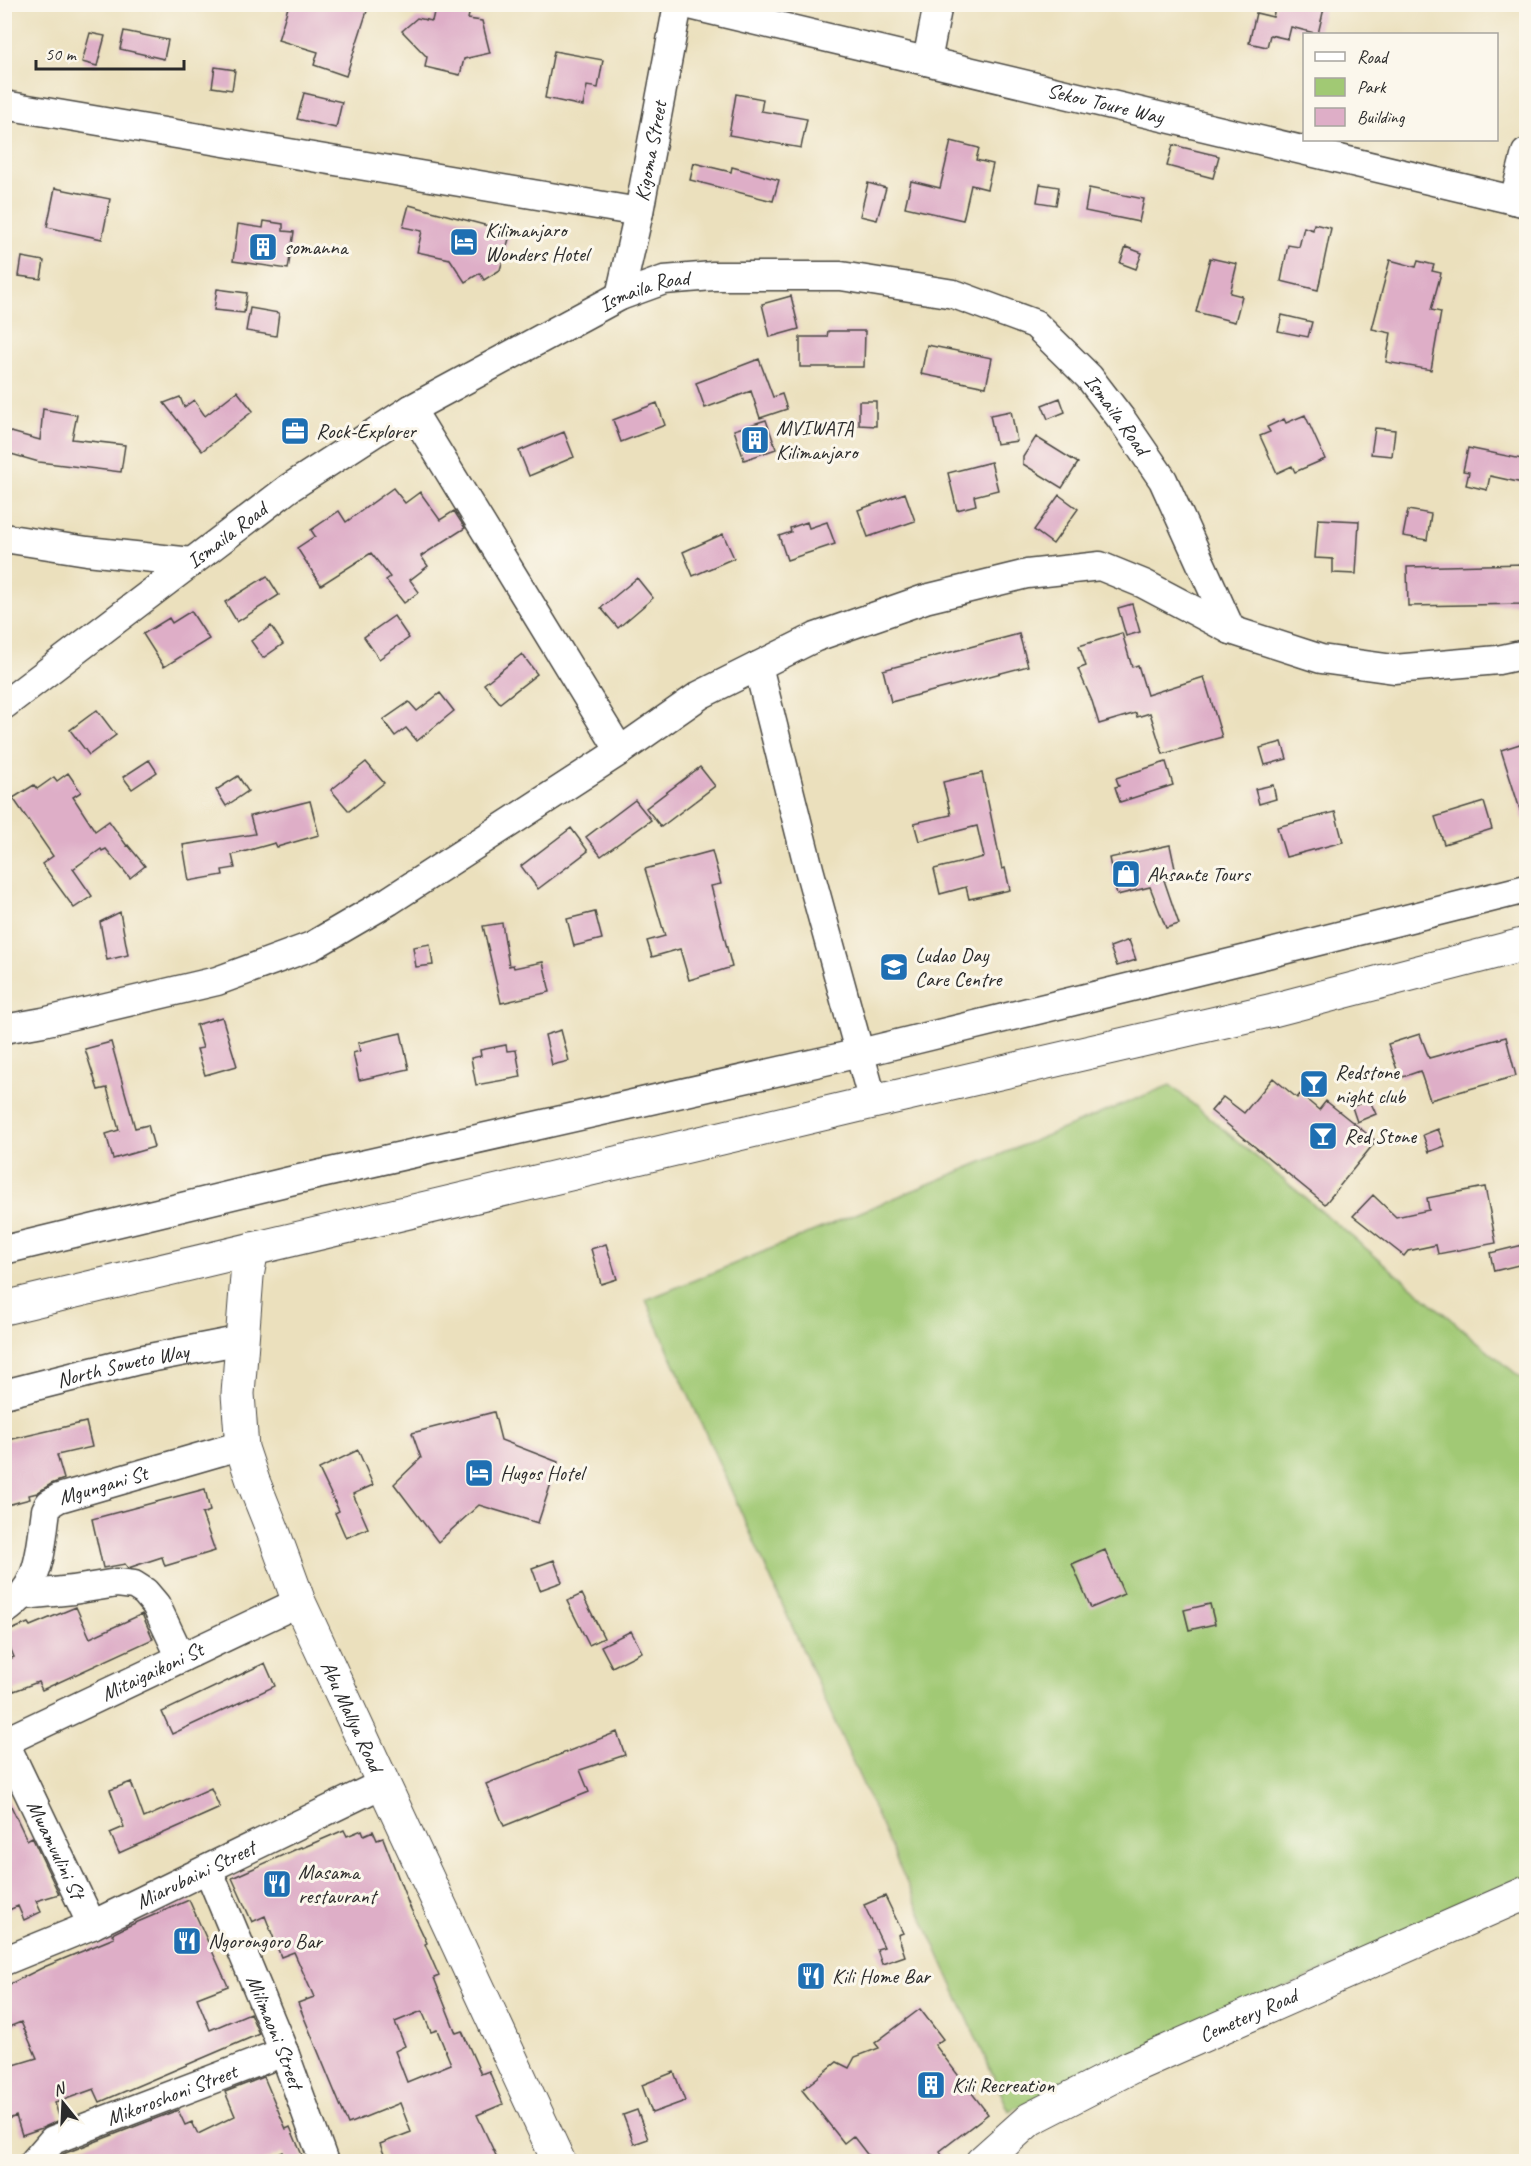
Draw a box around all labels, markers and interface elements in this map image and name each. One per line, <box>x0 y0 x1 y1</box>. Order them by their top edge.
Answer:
scale bar <box>36 33 184 71</box>
legend <box>1303 33 1498 141</box>
text: 50 m <box>45 43 78 65</box>
text: Road <box>1357 46 1390 68</box>
text: Park <box>1357 76 1387 98</box>
street label: Sekou Toure Way <box>1045 77 1168 130</box>
street label: Kigoma Street <box>628 97 673 203</box>
text: Building <box>1357 106 1406 128</box>
place label: Kilimanjaro Wonders Hotel <box>485 217 592 267</box>
hotel icon: Kilimanjaro Wonders Hotel <box>448 226 480 258</box>
building icon: somanna <box>247 231 279 263</box>
place label: somanna <box>284 234 350 260</box>
street label: Ismaila Road <box>594 265 694 318</box>
street label: Ismaila Road <box>1078 369 1157 463</box>
office icon: Rock-Explorer <box>279 415 311 447</box>
place label: MVIWATA Kilimanjaro <box>776 415 860 465</box>
place label: Rock-Explorer <box>316 418 417 444</box>
building icon: MVIWATA Kilimanjaro <box>739 424 771 456</box>
street label: Ismaila Road <box>182 494 275 574</box>
shop icon: Ahsante Tours <box>1110 858 1142 890</box>
place label: Ahsante Tours <box>1147 861 1252 887</box>
place label: Ludao Day Care Centre <box>915 942 1003 992</box>
school or university icon: Ludao Day Care Centre <box>878 951 910 983</box>
place label: Redstone night club <box>1335 1059 1407 1109</box>
bar icon: Redstone night club <box>1298 1068 1330 1100</box>
bar icon: Red Stone <box>1307 1120 1339 1152</box>
place label: Red Stone <box>1344 1123 1417 1149</box>
street label: North Soweto Way <box>54 1337 192 1393</box>
hotel icon: Hugos Hotel <box>463 1457 495 1489</box>
street label: Mgungani St <box>55 1460 152 1510</box>
place label: Hugos Hotel <box>500 1460 587 1486</box>
street label: Mitaigaikoni St <box>97 1635 209 1707</box>
street label: Abu Mallya Road <box>315 1657 390 1779</box>
street label: Mwamvulini St <box>21 1796 92 1905</box>
street label: Miarubaini Street <box>131 1833 262 1915</box>
place label: Masama restaurant <box>298 1859 379 1909</box>
restaurant icon: Masama restaurant <box>261 1868 293 1900</box>
restaurant icon: Ngorongoro Bar <box>171 1925 203 1957</box>
place label: Ngorongoro Bar <box>208 1928 323 1954</box>
restaurant icon: Kili Home Bar <box>795 1960 827 1992</box>
place label: Kili Home Bar <box>832 1963 931 1989</box>
street label: Milimaoni Street <box>240 1971 310 2095</box>
street label: Cemetery Road <box>1195 1981 1304 2048</box>
street label: Mikoroshoni Street <box>103 2057 242 2131</box>
building icon: Kili Recreation <box>915 2069 947 2101</box>
place label: Kili Recreation <box>952 2072 1055 2098</box>
north arrow <box>33 2073 93 2133</box>
text: N <box>51 2078 69 2101</box>

